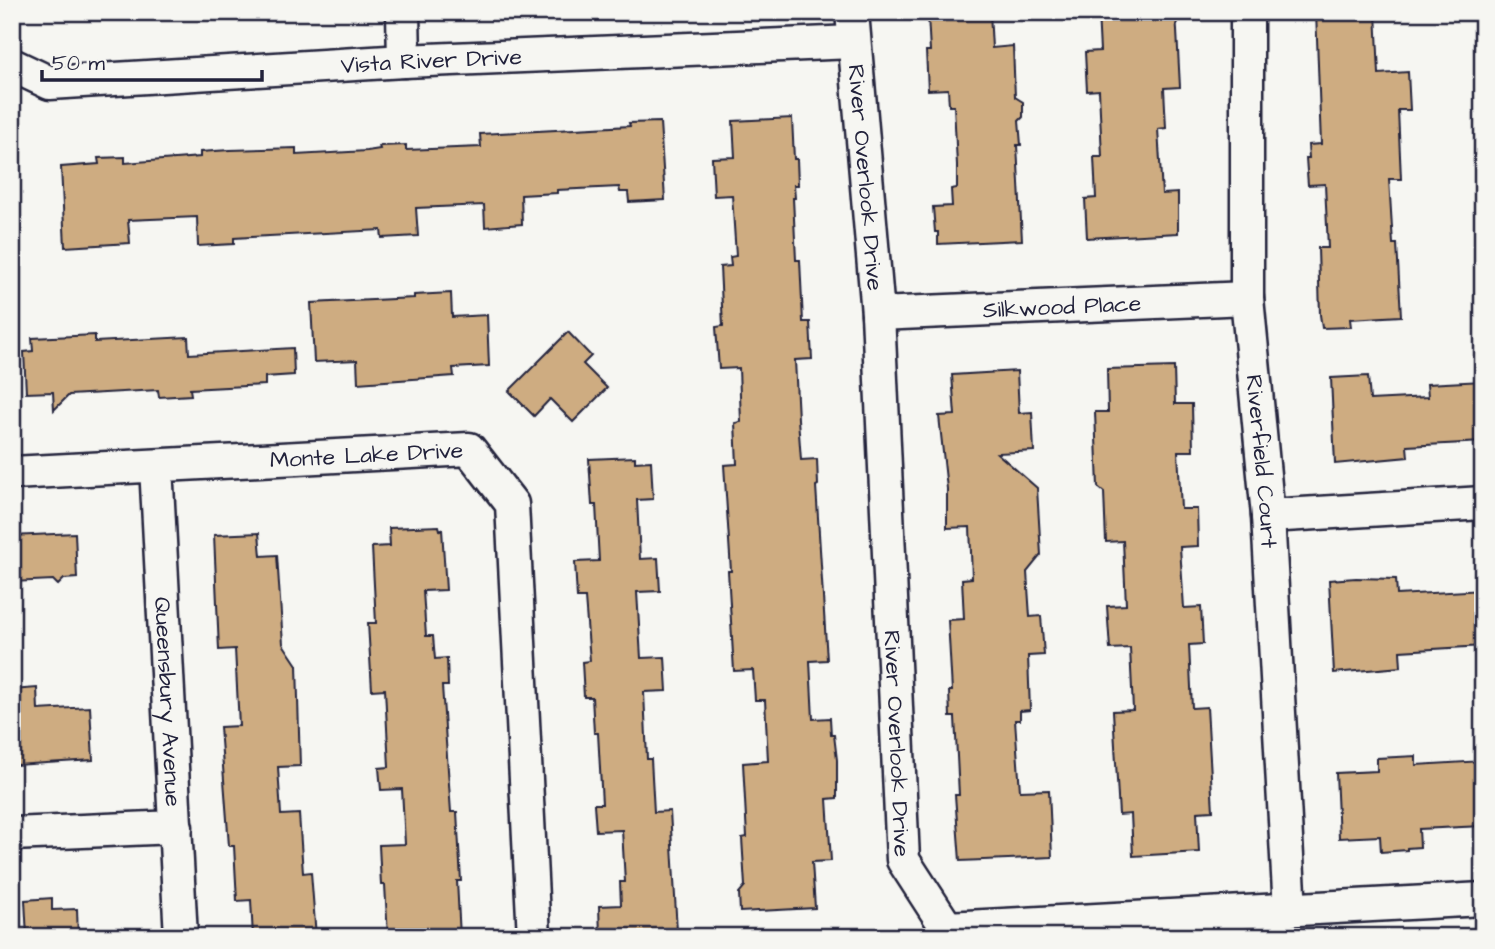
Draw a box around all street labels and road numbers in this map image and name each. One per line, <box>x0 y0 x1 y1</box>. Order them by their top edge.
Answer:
street label: Vista River Drive <box>340 41 523 82</box>
street label: River Overlook Drive <box>840 63 891 292</box>
street label: Silkwood Place <box>982 288 1142 326</box>
street label: Riverfield Court <box>1237 373 1285 550</box>
street label: Monte Lake Drive <box>269 434 464 476</box>
street label: Queensbury Avenue <box>146 596 189 807</box>
street label: River Overlook Drive <box>875 629 918 858</box>

